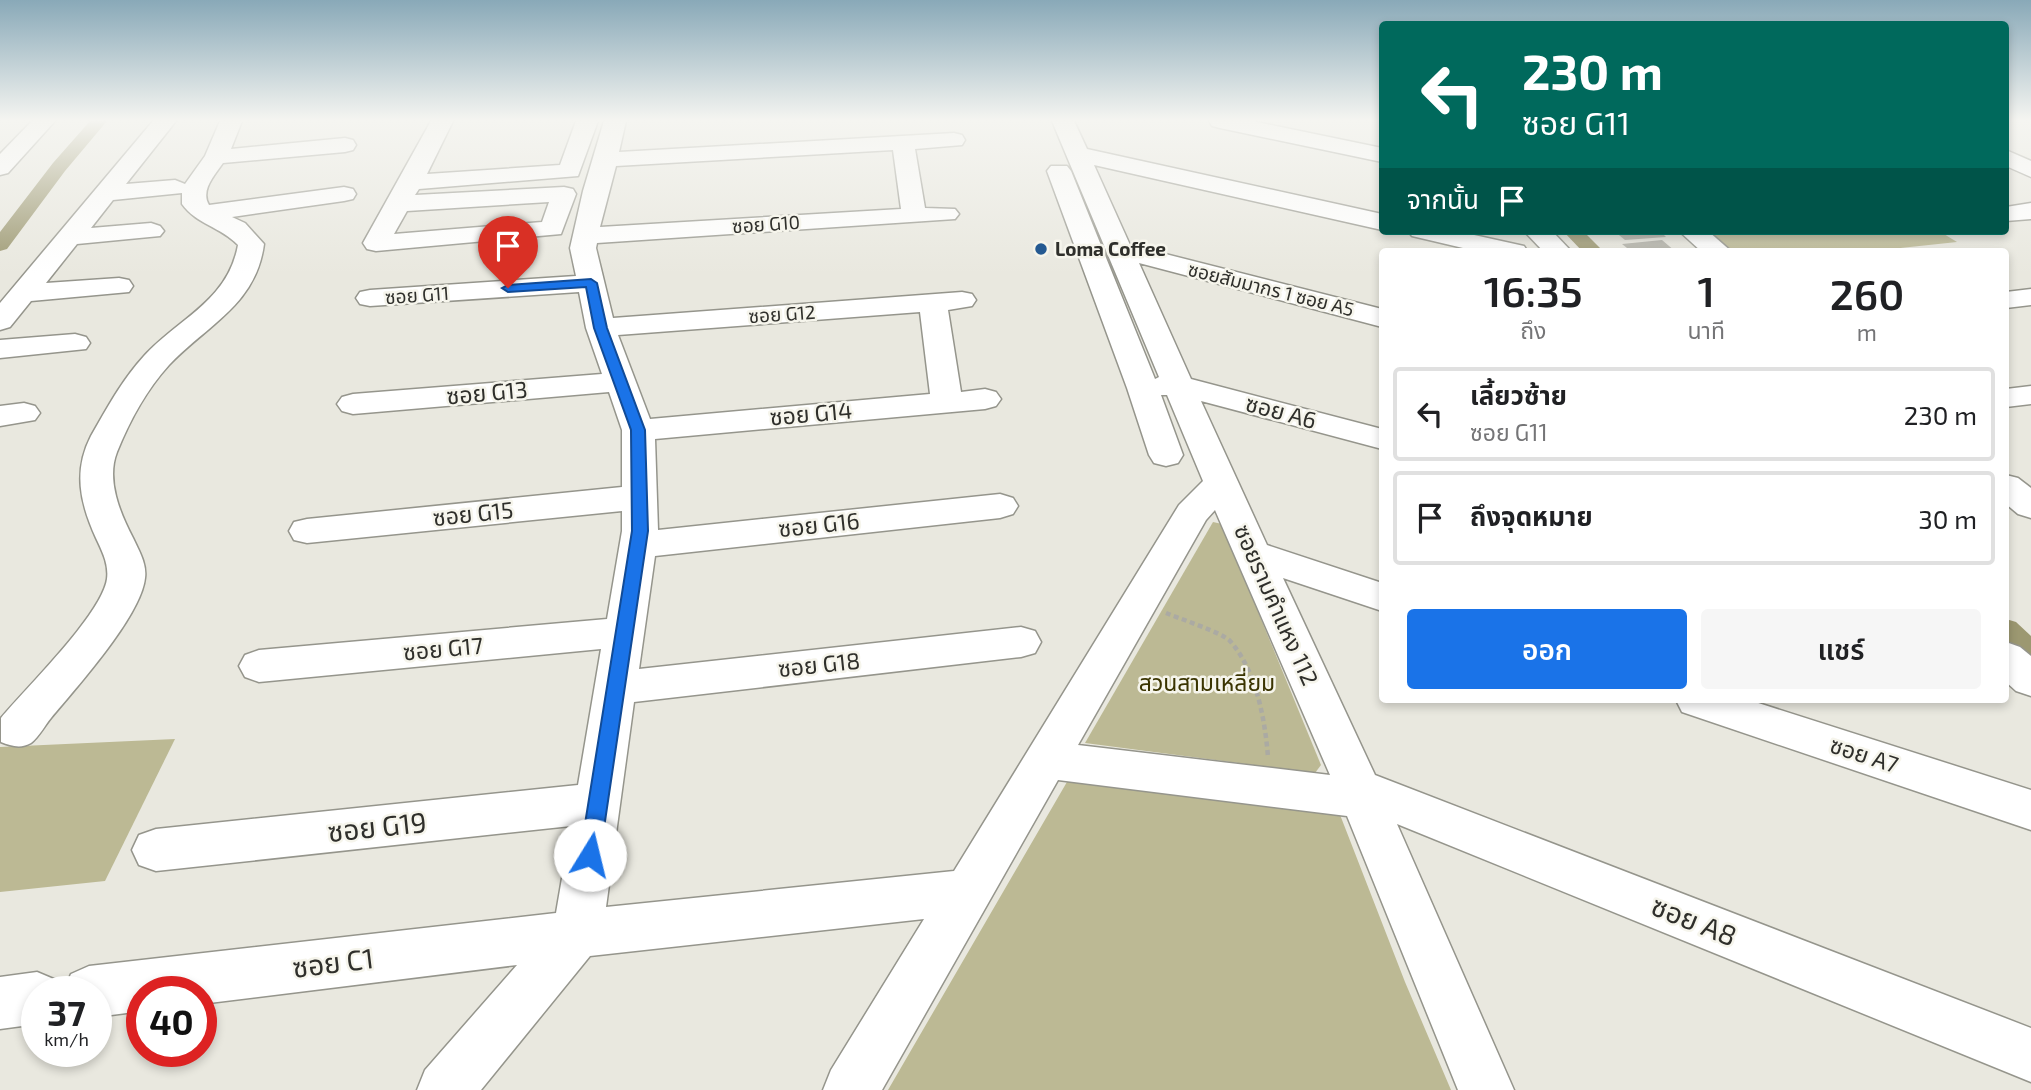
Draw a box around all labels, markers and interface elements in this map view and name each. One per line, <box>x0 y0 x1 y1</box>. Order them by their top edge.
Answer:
text: 230 m <box>1522 41 1663 100</box>
icon: left <box>1407 49 1498 140</box>
text: ซอย G11 <box>1522 103 1630 141</box>
icon: arrive <box>1493 182 1531 220</box>
text: จากนั้น <box>1407 183 1479 214</box>
street label: ซอย G10 <box>731 210 801 237</box>
pin <box>478 216 538 288</box>
icon: arrive <box>489 227 527 265</box>
place label: Loma Coffee <box>1055 237 1166 260</box>
marker: Loma Coffee <box>1033 241 1049 257</box>
street label: ซอยสัมมากร 1 ซอย A5 <box>1186 257 1357 320</box>
text: 16:35 <box>1484 265 1583 315</box>
text: 1 <box>1697 265 1715 315</box>
text: 260 <box>1830 268 1904 318</box>
street label: ซอย G11 <box>384 281 450 308</box>
street label: ซอย G12 <box>748 300 816 327</box>
text: ถึง <box>1520 316 1546 344</box>
text: นาที <box>1687 316 1725 344</box>
text: m <box>1857 318 1877 346</box>
street label: ซอย G13 <box>445 375 529 409</box>
text: เลี้ยวซ้าย <box>1470 379 1567 410</box>
street label: ซอย A6 <box>1243 388 1320 434</box>
street label: ซอย G14 <box>769 395 853 431</box>
icon: left <box>1411 395 1449 433</box>
text: 230 m <box>1904 399 1977 430</box>
text: ซอย G11 <box>1470 418 1548 446</box>
street label: ซอย G15 <box>431 495 514 531</box>
icon: arrive <box>1411 499 1449 537</box>
text: ถึงจุดหมาย <box>1470 500 1593 531</box>
text: 30 m <box>1918 503 1977 534</box>
street label: ซอย G16 <box>777 506 861 542</box>
street label: ซอยรามคำแหง 112 <box>1229 520 1325 689</box>
button: ออก <box>1407 609 1687 689</box>
button: แชร์ <box>1701 609 1981 689</box>
street label: ซอย G17 <box>402 631 484 665</box>
street label: ซอย G18 <box>776 646 861 682</box>
park label: สวนสามเหลี่ยม <box>1139 667 1275 696</box>
street label: ซอย A7 <box>1827 730 1902 778</box>
street label: ซอย G19 <box>326 804 428 848</box>
position arrow <box>553 818 627 892</box>
street label: ซอย A8 <box>1647 888 1742 952</box>
street label: ซอย C1 <box>290 940 375 984</box>
speed limit sign: 40 <box>126 976 217 1067</box>
text: 37 <box>47 991 86 1033</box>
text: km/h <box>44 1028 89 1050</box>

